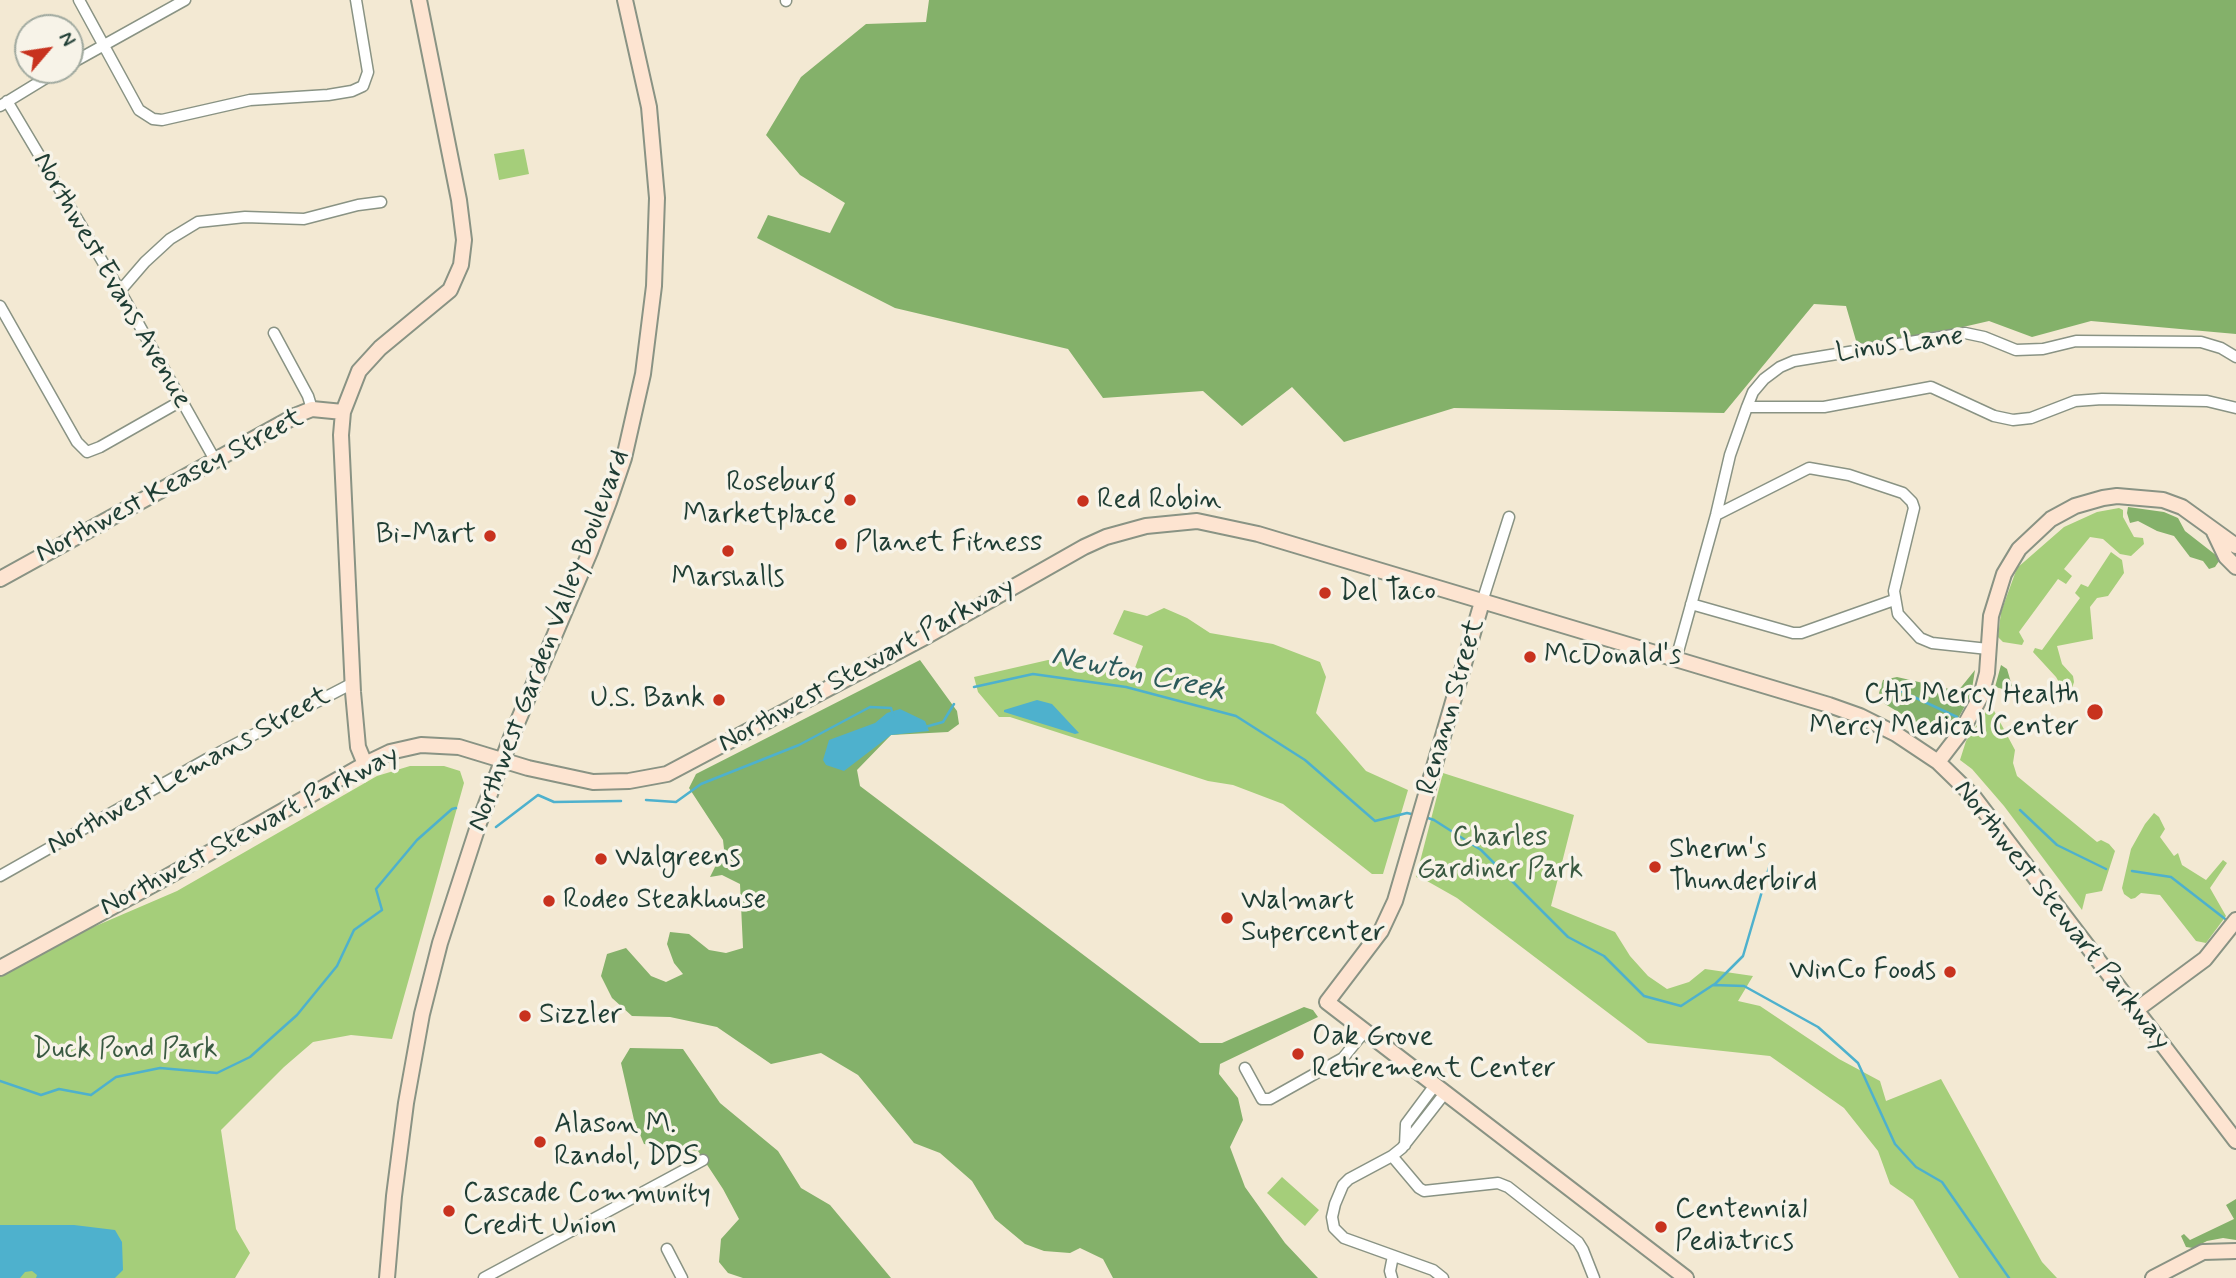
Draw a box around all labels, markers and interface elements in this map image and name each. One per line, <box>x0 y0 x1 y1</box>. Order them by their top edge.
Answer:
north arrow <box>14 14 84 84</box>
text: N <box>52 28 80 51</box>
street label: Northwest Evans Avenue <box>24 147 198 415</box>
street label: Linus Lane <box>1834 320 1966 372</box>
street label: Northwest Keasey Street <box>30 402 310 572</box>
street label: Northwest Garden Valley Boulevard <box>462 446 638 836</box>
place label: Roseburg Marketplace <box>683 467 836 533</box>
place label: Red Robin <box>1097 484 1221 518</box>
marker: Roseburg Marketplace <box>842 492 858 508</box>
marker: Red Robin <box>1075 493 1091 509</box>
place label: Bi-Mart <box>376 519 476 553</box>
place label: Planet Fitness <box>855 527 1042 561</box>
marker: Bi-Mart <box>482 528 498 544</box>
marker: Planet Fitness <box>833 536 849 552</box>
marker: Marshalls <box>720 543 736 559</box>
place label: Marshalls <box>671 562 785 596</box>
street label: Northwest Stewart Parkway <box>713 570 1021 762</box>
place label: Del Taco <box>1339 576 1436 610</box>
marker: Del Taco <box>1317 585 1333 601</box>
street label: Renann Street <box>1411 615 1493 799</box>
water label: Newton Creek <box>1048 639 1228 711</box>
place label: McDonald's <box>1544 640 1681 674</box>
marker: McDonald's <box>1522 649 1538 665</box>
place label: CHI Mercy Health Mercy Medical Center <box>1809 679 2079 745</box>
street label: Northwest Lemans Street <box>42 680 336 864</box>
place label: U.S. Bank <box>590 683 705 717</box>
marker: U.S. Bank <box>711 692 727 708</box>
marker: CHI Mercy Health Mercy Medical Center <box>2085 702 2105 722</box>
street label: Northwest Stewart Parkway <box>95 739 405 925</box>
street label: Northwest Stewart Parkway <box>1945 774 2177 1058</box>
park label: Charles Gardiner Park <box>1417 822 1583 888</box>
place label: Sherm's Thunderbird <box>1669 834 1817 900</box>
place label: Walgreens <box>615 842 740 876</box>
marker: Walgreens <box>593 851 609 867</box>
marker: Sherm's Thunderbird <box>1647 859 1663 875</box>
place label: Rodeo Steakhouse <box>563 884 766 918</box>
place label: Walmart Supercenter <box>1241 885 1385 951</box>
marker: Rodeo Steakhouse <box>541 893 557 909</box>
marker: Walmart Supercenter <box>1219 910 1235 926</box>
place label: WinCo Foods <box>1789 955 1936 989</box>
marker: WinCo Foods <box>1942 964 1958 980</box>
place label: Sizzler <box>539 999 622 1033</box>
marker: Sizzler <box>517 1008 533 1024</box>
place label: Oak Grove Retirement Center <box>1312 1021 1556 1087</box>
park label: Duck Pond Park <box>32 1034 218 1068</box>
marker: Oak Grove Retirement Center <box>1290 1046 1306 1062</box>
place label: Alason M. Randol, DDS <box>554 1109 699 1175</box>
marker: Alason M. Randol, DDS <box>532 1134 548 1150</box>
place label: Cascade Community Credit Union <box>463 1178 711 1244</box>
place label: Centennial Pediatrics <box>1675 1194 1807 1260</box>
marker: Cascade Community Credit Union <box>441 1203 457 1219</box>
marker: Centennial Pediatrics <box>1653 1219 1669 1235</box>

